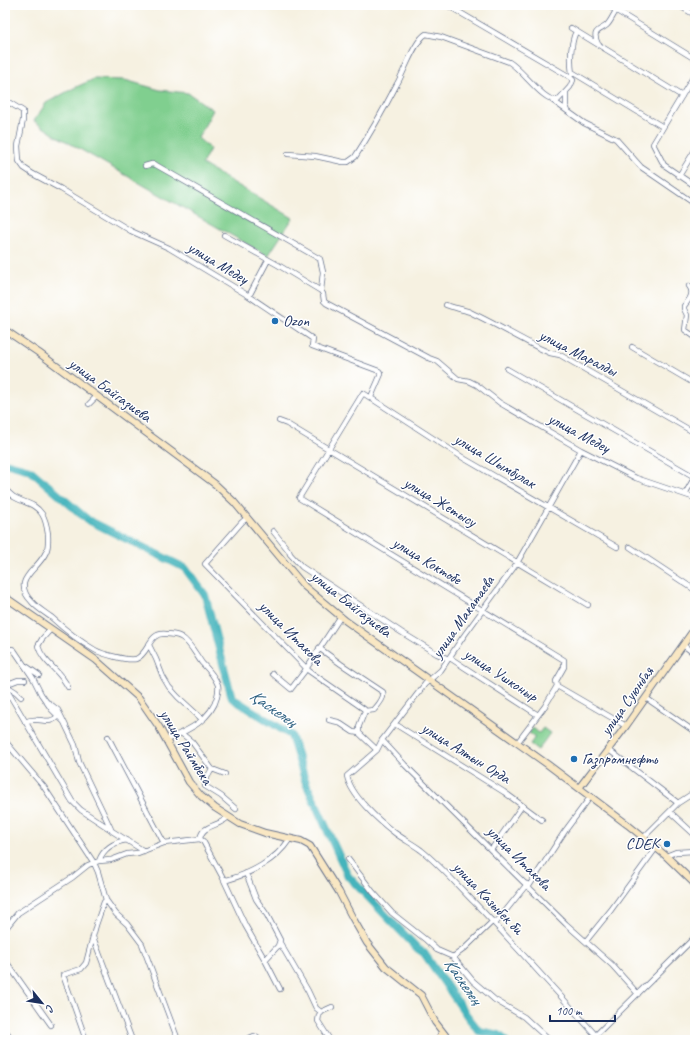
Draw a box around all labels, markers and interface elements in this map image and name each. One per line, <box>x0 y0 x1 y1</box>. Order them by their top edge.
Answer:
street label: улица Медеу <box>183 237 253 290</box>
place label: Ozon <box>283 311 310 331</box>
marker: Ozon <box>270 316 280 326</box>
street label: улица Маралды <box>535 324 622 382</box>
street label: улица Байгазиева <box>64 353 156 427</box>
street label: улица Медеу <box>544 408 615 458</box>
street label: улица Шымбулак <box>450 428 541 494</box>
street label: улица Жетысу <box>399 472 481 532</box>
street label: улица Коктобе <box>388 532 467 590</box>
street label: улица Байгазиева <box>306 566 396 642</box>
street label: улица Макатаева <box>427 571 500 663</box>
street label: улица Итакова <box>254 596 329 671</box>
street label: улица Ушконыр <box>460 643 542 707</box>
street label: улица Суюнбая <box>595 662 659 740</box>
water label: Қаскелең <box>246 685 303 733</box>
street label: улица Раймбека <box>154 705 218 790</box>
street label: улица Алтын Орда <box>417 717 515 789</box>
place label: Газпромнефть <box>582 749 659 769</box>
marker: Газпромнефть <box>569 754 579 764</box>
street label: улица Итакова <box>482 821 557 896</box>
place label: CDEK <box>626 834 662 854</box>
marker: CDEK <box>662 839 672 849</box>
street label: улица Казыбек би <box>448 857 528 939</box>
water label: Қаскелең <box>440 954 488 1011</box>
north arrow <box>22 983 62 1023</box>
scale bar <box>550 997 615 1023</box>
text: С <box>42 1002 58 1015</box>
text: 100 m <box>556 1003 583 1019</box>

